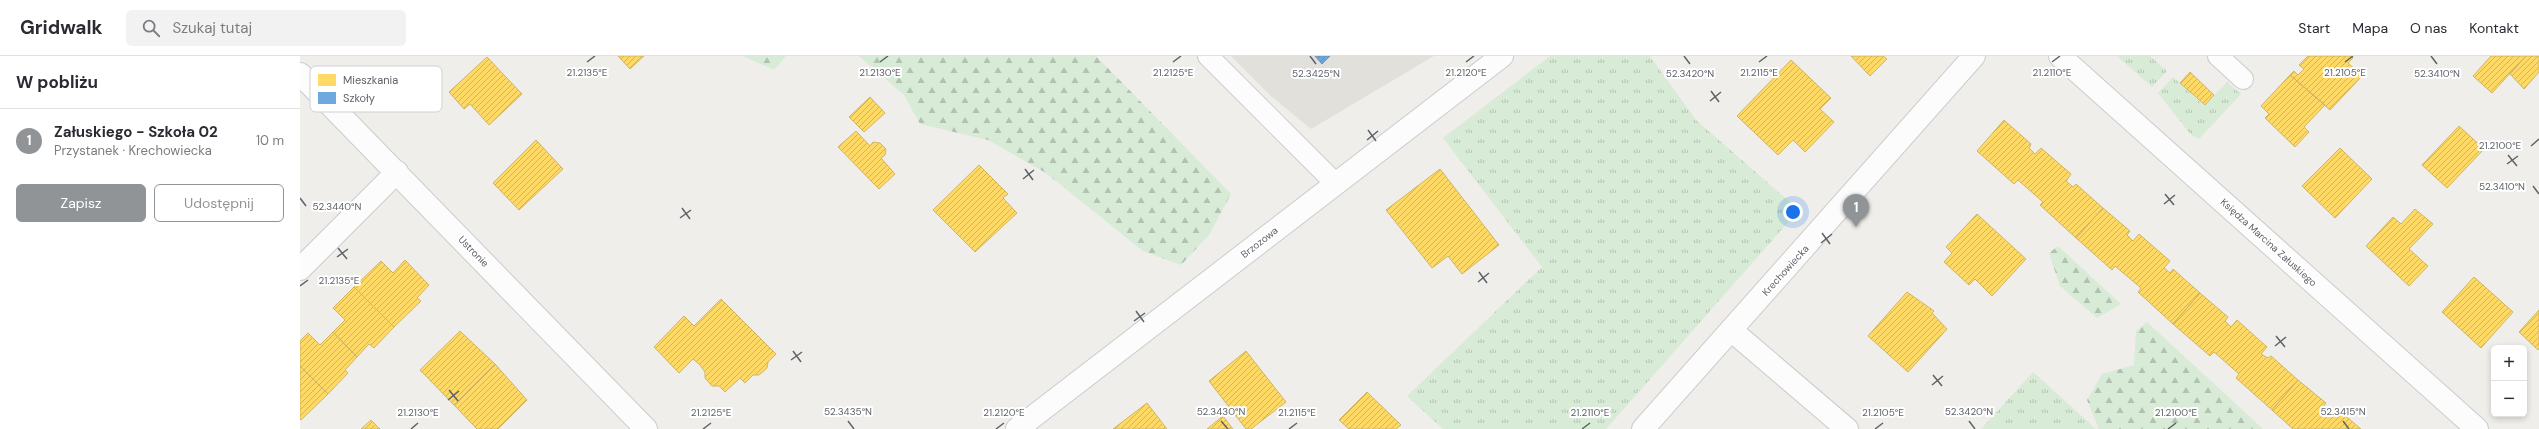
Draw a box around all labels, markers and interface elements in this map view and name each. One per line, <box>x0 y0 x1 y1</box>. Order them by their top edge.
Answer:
search box <box>126 10 406 46</box>
text: Gridwalk <box>20 15 102 40</box>
icon: search <box>140 17 162 39</box>
text: Szukaj tutaj <box>172 18 252 38</box>
text: Start <box>2298 19 2330 37</box>
text: Mapa <box>2352 19 2388 37</box>
text: O nas <box>2410 19 2447 37</box>
text: Kontakt <box>2469 19 2519 37</box>
legend <box>310 66 442 112</box>
text: 21.2135°E <box>567 66 608 79</box>
text: 21.2130°E <box>859 66 901 79</box>
text: 21.2125°E <box>1153 66 1194 79</box>
text: 21.2120°E <box>1445 66 1487 79</box>
text: 21.2115°E <box>1740 66 1778 79</box>
text: 21.2110°E <box>2033 66 2072 79</box>
text: 21.2105°E <box>2324 66 2366 79</box>
text: 52.3425°N <box>1292 67 1340 80</box>
text: 52.3420°N <box>1666 67 1714 80</box>
text: 52.3410°N <box>2414 67 2460 80</box>
text: W pobliżu <box>16 71 98 93</box>
text: Mieszkania <box>343 73 398 87</box>
text: Szkoły <box>343 91 375 105</box>
text: Załuskiego - Szkoła 02 <box>54 122 218 142</box>
text: 1 <box>27 132 31 149</box>
text: 10 m <box>256 132 284 149</box>
text: 21.2100°E <box>2479 139 2522 152</box>
text: Przystanek · Krechowiecka <box>54 142 212 159</box>
text: 52.3410°N <box>2479 180 2525 193</box>
button: Zapisz <box>16 184 146 222</box>
button: Udostępnij <box>154 184 284 222</box>
pin: 1 <box>1843 194 1869 227</box>
street label: Księdza Marcina Załuskiego <box>2218 196 2320 289</box>
text: 52.3440°N <box>313 200 362 213</box>
your location <box>1783 202 1803 222</box>
street label: Brzozowa <box>1238 224 1280 261</box>
street label: Ustronie <box>456 233 492 270</box>
street label: Krechowiecka <box>1759 242 1812 299</box>
text: 21.2135°E <box>319 274 360 287</box>
map controls <box>2491 345 2527 417</box>
button: + <box>2491 345 2527 381</box>
button: − <box>2491 381 2527 417</box>
text: 52.3435°N <box>824 405 872 418</box>
text: 52.3430°N <box>1197 405 1245 418</box>
text: 52.3420°N <box>1945 405 1993 418</box>
text: 52.3415°N <box>2320 405 2366 418</box>
text: 21.2130°E <box>397 406 439 419</box>
text: 21.2125°E <box>691 406 732 419</box>
text: 21.2120°E <box>983 406 1025 419</box>
text: 21.2115°E <box>1278 406 1316 419</box>
text: 21.2110°E <box>1571 406 1610 419</box>
text: 21.2105°E <box>1862 406 1904 419</box>
text: 21.2100°E <box>2155 406 2198 419</box>

